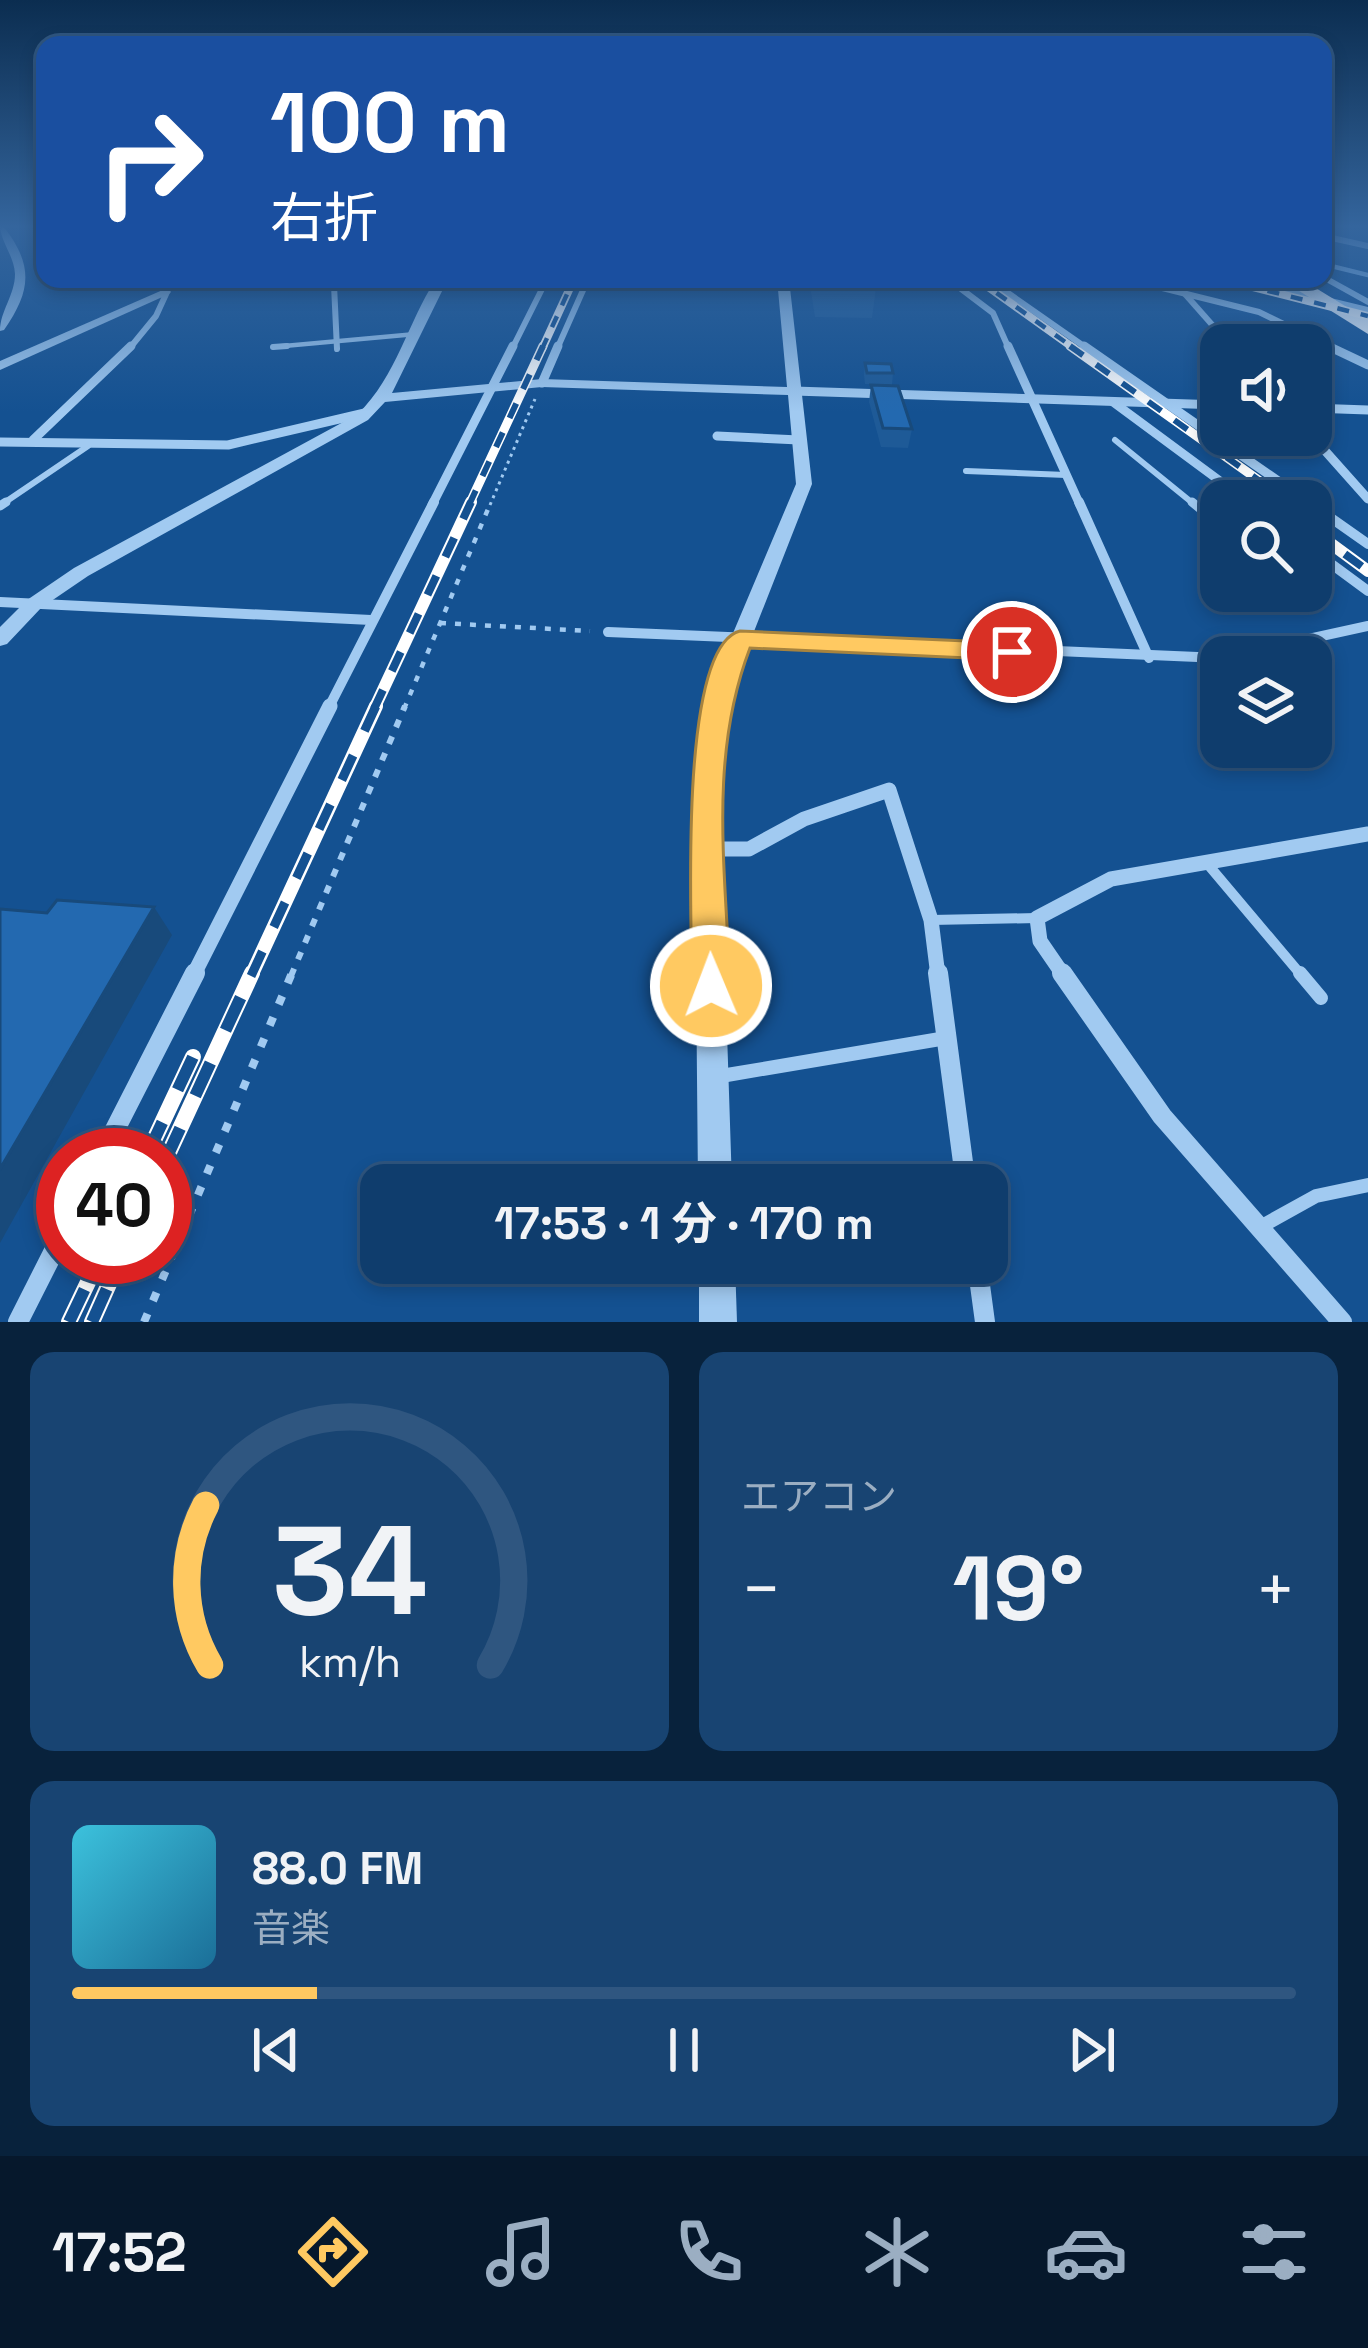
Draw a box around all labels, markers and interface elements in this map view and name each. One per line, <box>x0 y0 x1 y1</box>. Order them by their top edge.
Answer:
text: 100 m <box>270 69 510 177</box>
icon: right <box>72 84 228 240</box>
text: 右折 <box>270 184 378 253</box>
map controls <box>1200 324 1332 768</box>
button: sound <box>1200 324 1332 456</box>
button: search <box>1200 480 1332 612</box>
pin <box>961 601 1063 703</box>
icon: arrive <box>979 619 1045 685</box>
button: layers <box>1200 636 1332 768</box>
position arrow <box>648 923 774 1049</box>
speed limit sign: 40 <box>36 1128 192 1284</box>
text: 17:53 · 1 分 · 170 m <box>494 1195 874 1252</box>
text: エアコン <box>741 1472 897 1521</box>
text: 34 <box>272 1491 427 1650</box>
text: 19° <box>953 1531 1084 1646</box>
text: − <box>741 1547 782 1631</box>
text: + <box>1255 1547 1296 1631</box>
text: km/h <box>298 1634 401 1689</box>
text: 88.0 FM <box>252 1840 423 1897</box>
text: 音楽 <box>252 1904 330 1953</box>
icon: previous <box>243 2017 309 2083</box>
icon: pause <box>651 2017 717 2083</box>
icon: next <box>1059 2017 1125 2083</box>
icon: directions <box>291 2210 375 2294</box>
icon: music <box>479 2210 563 2294</box>
icon: phone <box>667 2210 751 2294</box>
icon: climate <box>855 2210 939 2294</box>
icon: car <box>1044 2210 1128 2294</box>
icon: filters <box>1232 2210 1316 2294</box>
text: 17:52 <box>52 2218 187 2287</box>

